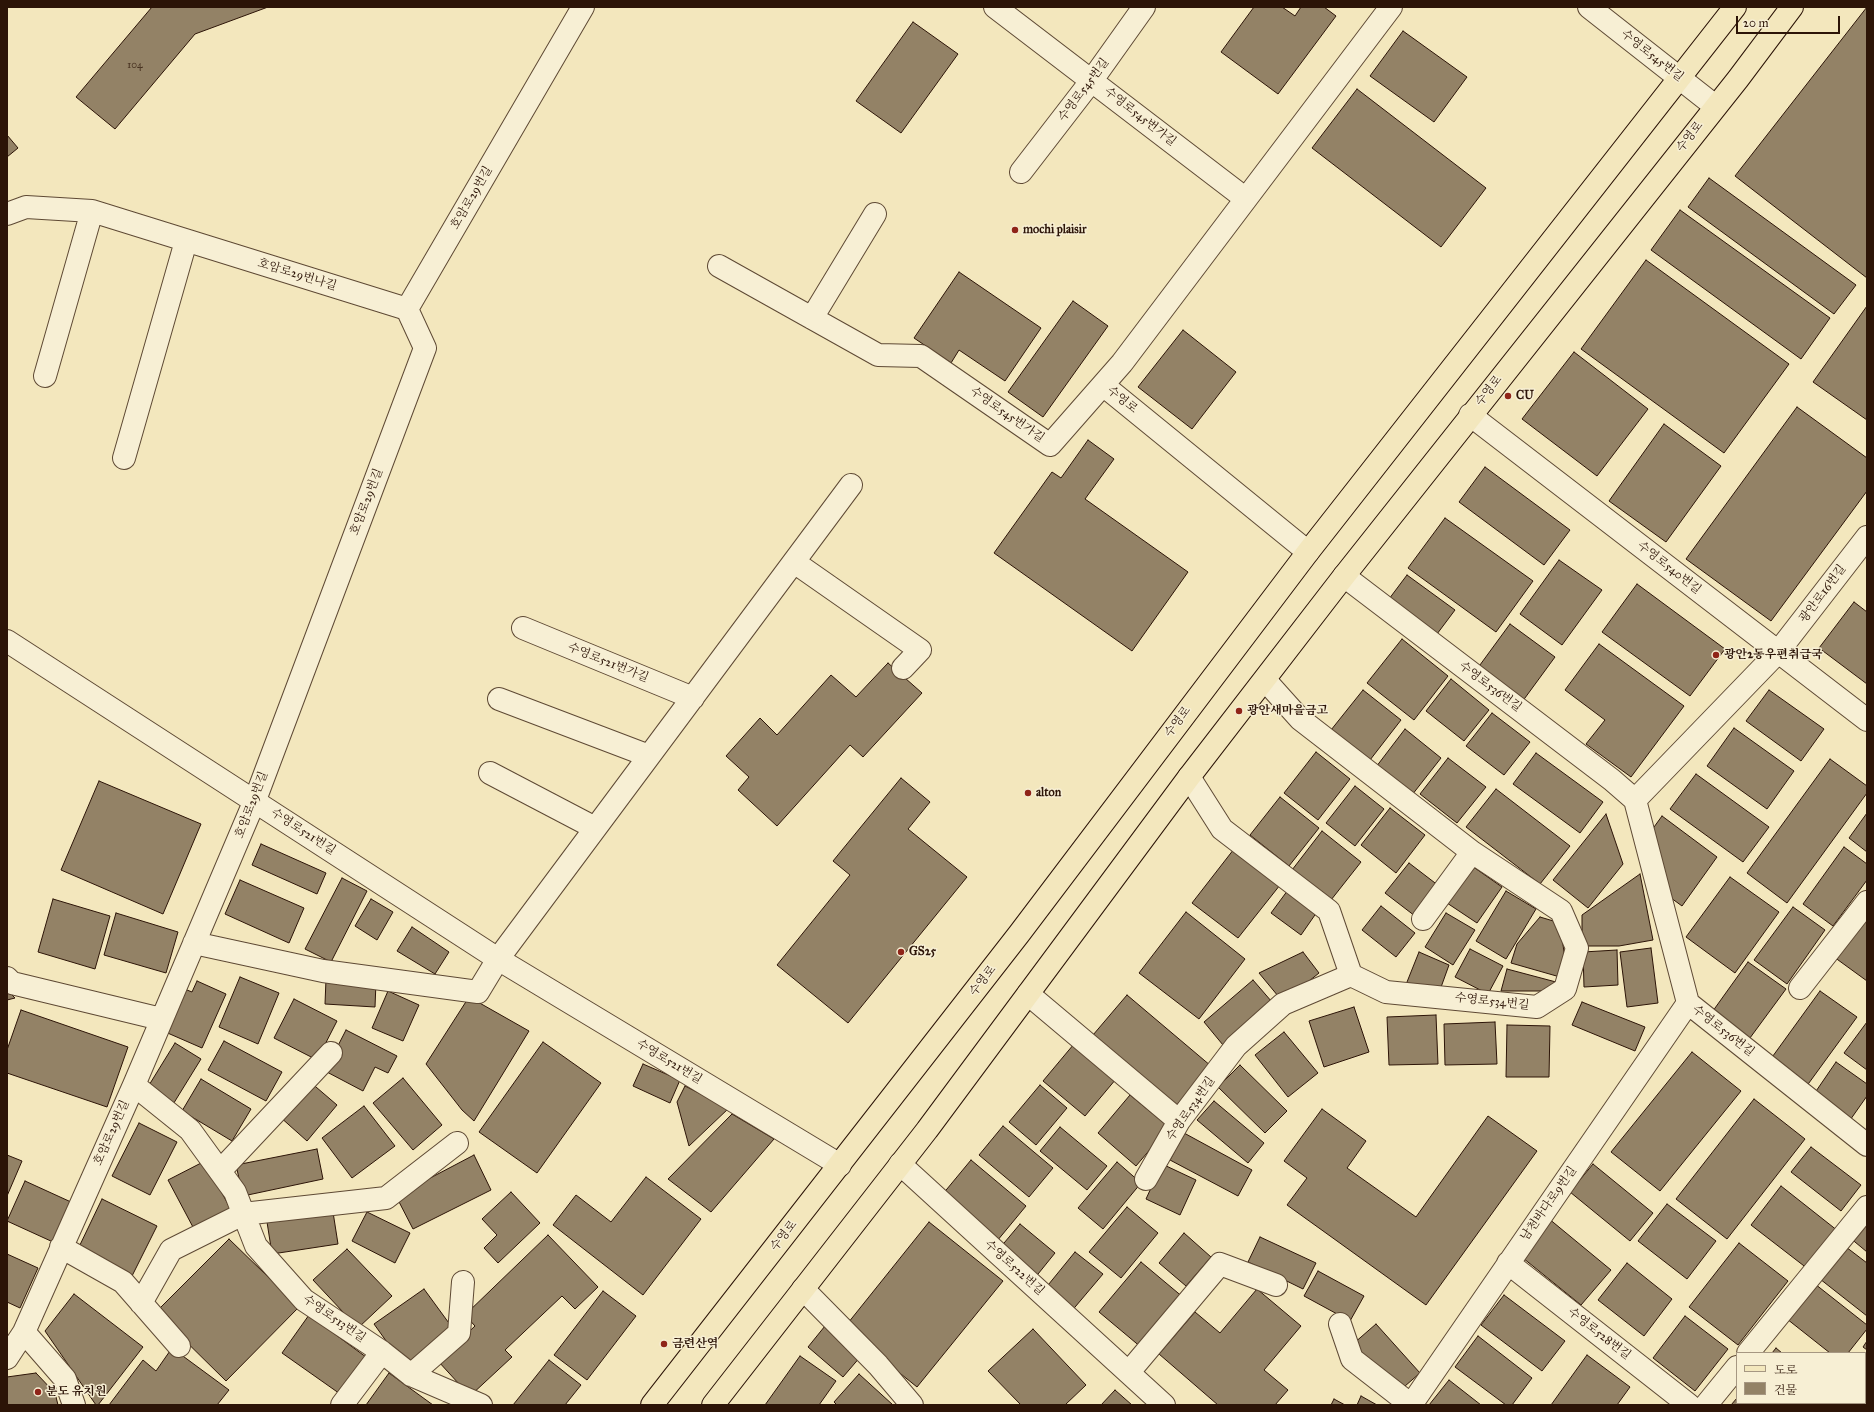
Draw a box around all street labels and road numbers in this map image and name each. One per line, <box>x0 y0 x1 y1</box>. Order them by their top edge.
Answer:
street label: 수영로545번길 <box>1618 27 1686 85</box>
street label: 수영로545번길 <box>1056 56 1112 124</box>
street label: 수영로545번가길 <box>1101 85 1179 149</box>
street label: 수영로 <box>1674 119 1706 155</box>
street label: 호암로29번길 <box>448 164 496 232</box>
street label: 호암로29번나길 <box>256 256 338 294</box>
street label: 수영로 <box>1473 373 1505 409</box>
street label: 수영로 <box>1104 383 1140 417</box>
street label: 수영로545번가길 <box>967 384 1047 446</box>
street label: 호암로29번길 <box>348 467 386 537</box>
street label: 수영로540번길 <box>1634 539 1704 597</box>
street label: 광안로16번길 <box>1797 562 1849 626</box>
street label: 수영로521번가길 <box>566 640 650 686</box>
street label: 수영로536번길 <box>1456 659 1524 715</box>
street label: 수영로 <box>1162 704 1194 740</box>
street label: 호암로29번길 <box>233 770 271 840</box>
street label: 수영로521번길 <box>268 806 338 858</box>
street label: 수영로 <box>967 963 999 999</box>
street label: 수영로534번길 <box>1454 991 1530 1013</box>
street label: 수영로536번길 <box>1689 1002 1757 1060</box>
street label: 수영로521번길 <box>633 1037 705 1087</box>
street label: 수영로534번길 <box>1164 1074 1218 1144</box>
street label: 호암로29번길 <box>91 1098 133 1168</box>
street label: 남천바다로9번길 <box>1518 1164 1580 1244</box>
street label: 수영로 <box>768 1218 800 1254</box>
street label: 수영로522번길 <box>981 1237 1047 1299</box>
street label: 수영로513번길 <box>300 1292 368 1346</box>
street label: 수영로528번길 <box>1565 1305 1633 1363</box>

